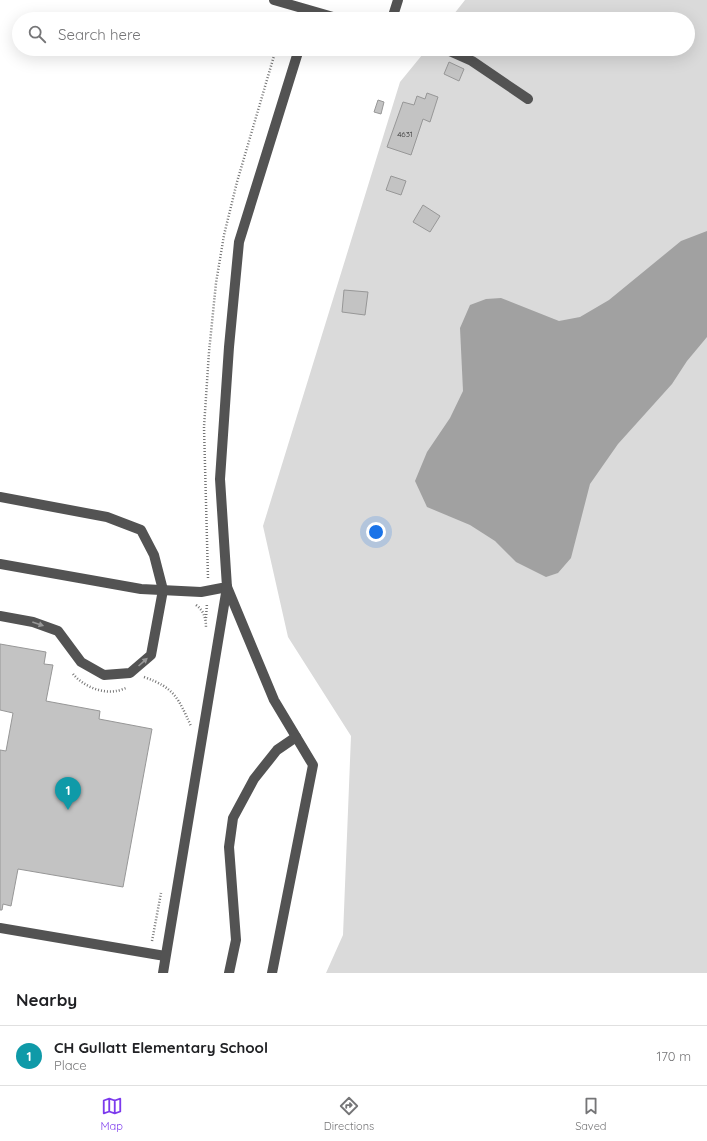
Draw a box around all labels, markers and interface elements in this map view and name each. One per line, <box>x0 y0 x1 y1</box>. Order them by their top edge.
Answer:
search box <box>12 12 695 56</box>
icon: search <box>26 23 48 45</box>
text: Search here <box>58 25 141 44</box>
house number: 4631 <box>397 129 413 139</box>
your location <box>366 522 386 542</box>
one-way arrow <box>33 621 45 627</box>
one-way arrow <box>138 657 148 666</box>
pin: 1 <box>55 777 81 810</box>
text: Nearby <box>16 989 77 1010</box>
text: CH Gullatt Elementary School <box>54 1038 268 1057</box>
text: 1 <box>26 1048 32 1064</box>
text: 170 m <box>656 1048 691 1064</box>
text: Place <box>54 1057 87 1073</box>
tab: Map <box>100 1095 123 1133</box>
tab: Directions <box>324 1095 374 1133</box>
tab: Saved <box>575 1095 607 1133</box>

